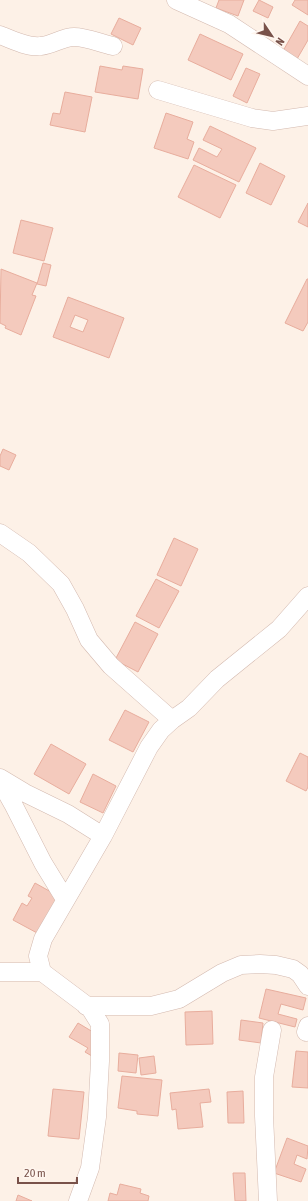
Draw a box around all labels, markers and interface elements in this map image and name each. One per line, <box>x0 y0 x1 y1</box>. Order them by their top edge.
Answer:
north arrow <box>252 16 292 56</box>
text: N <box>273 36 287 48</box>
scale bar <box>18 1159 77 1185</box>
text: 20 m <box>24 1166 46 1180</box>

